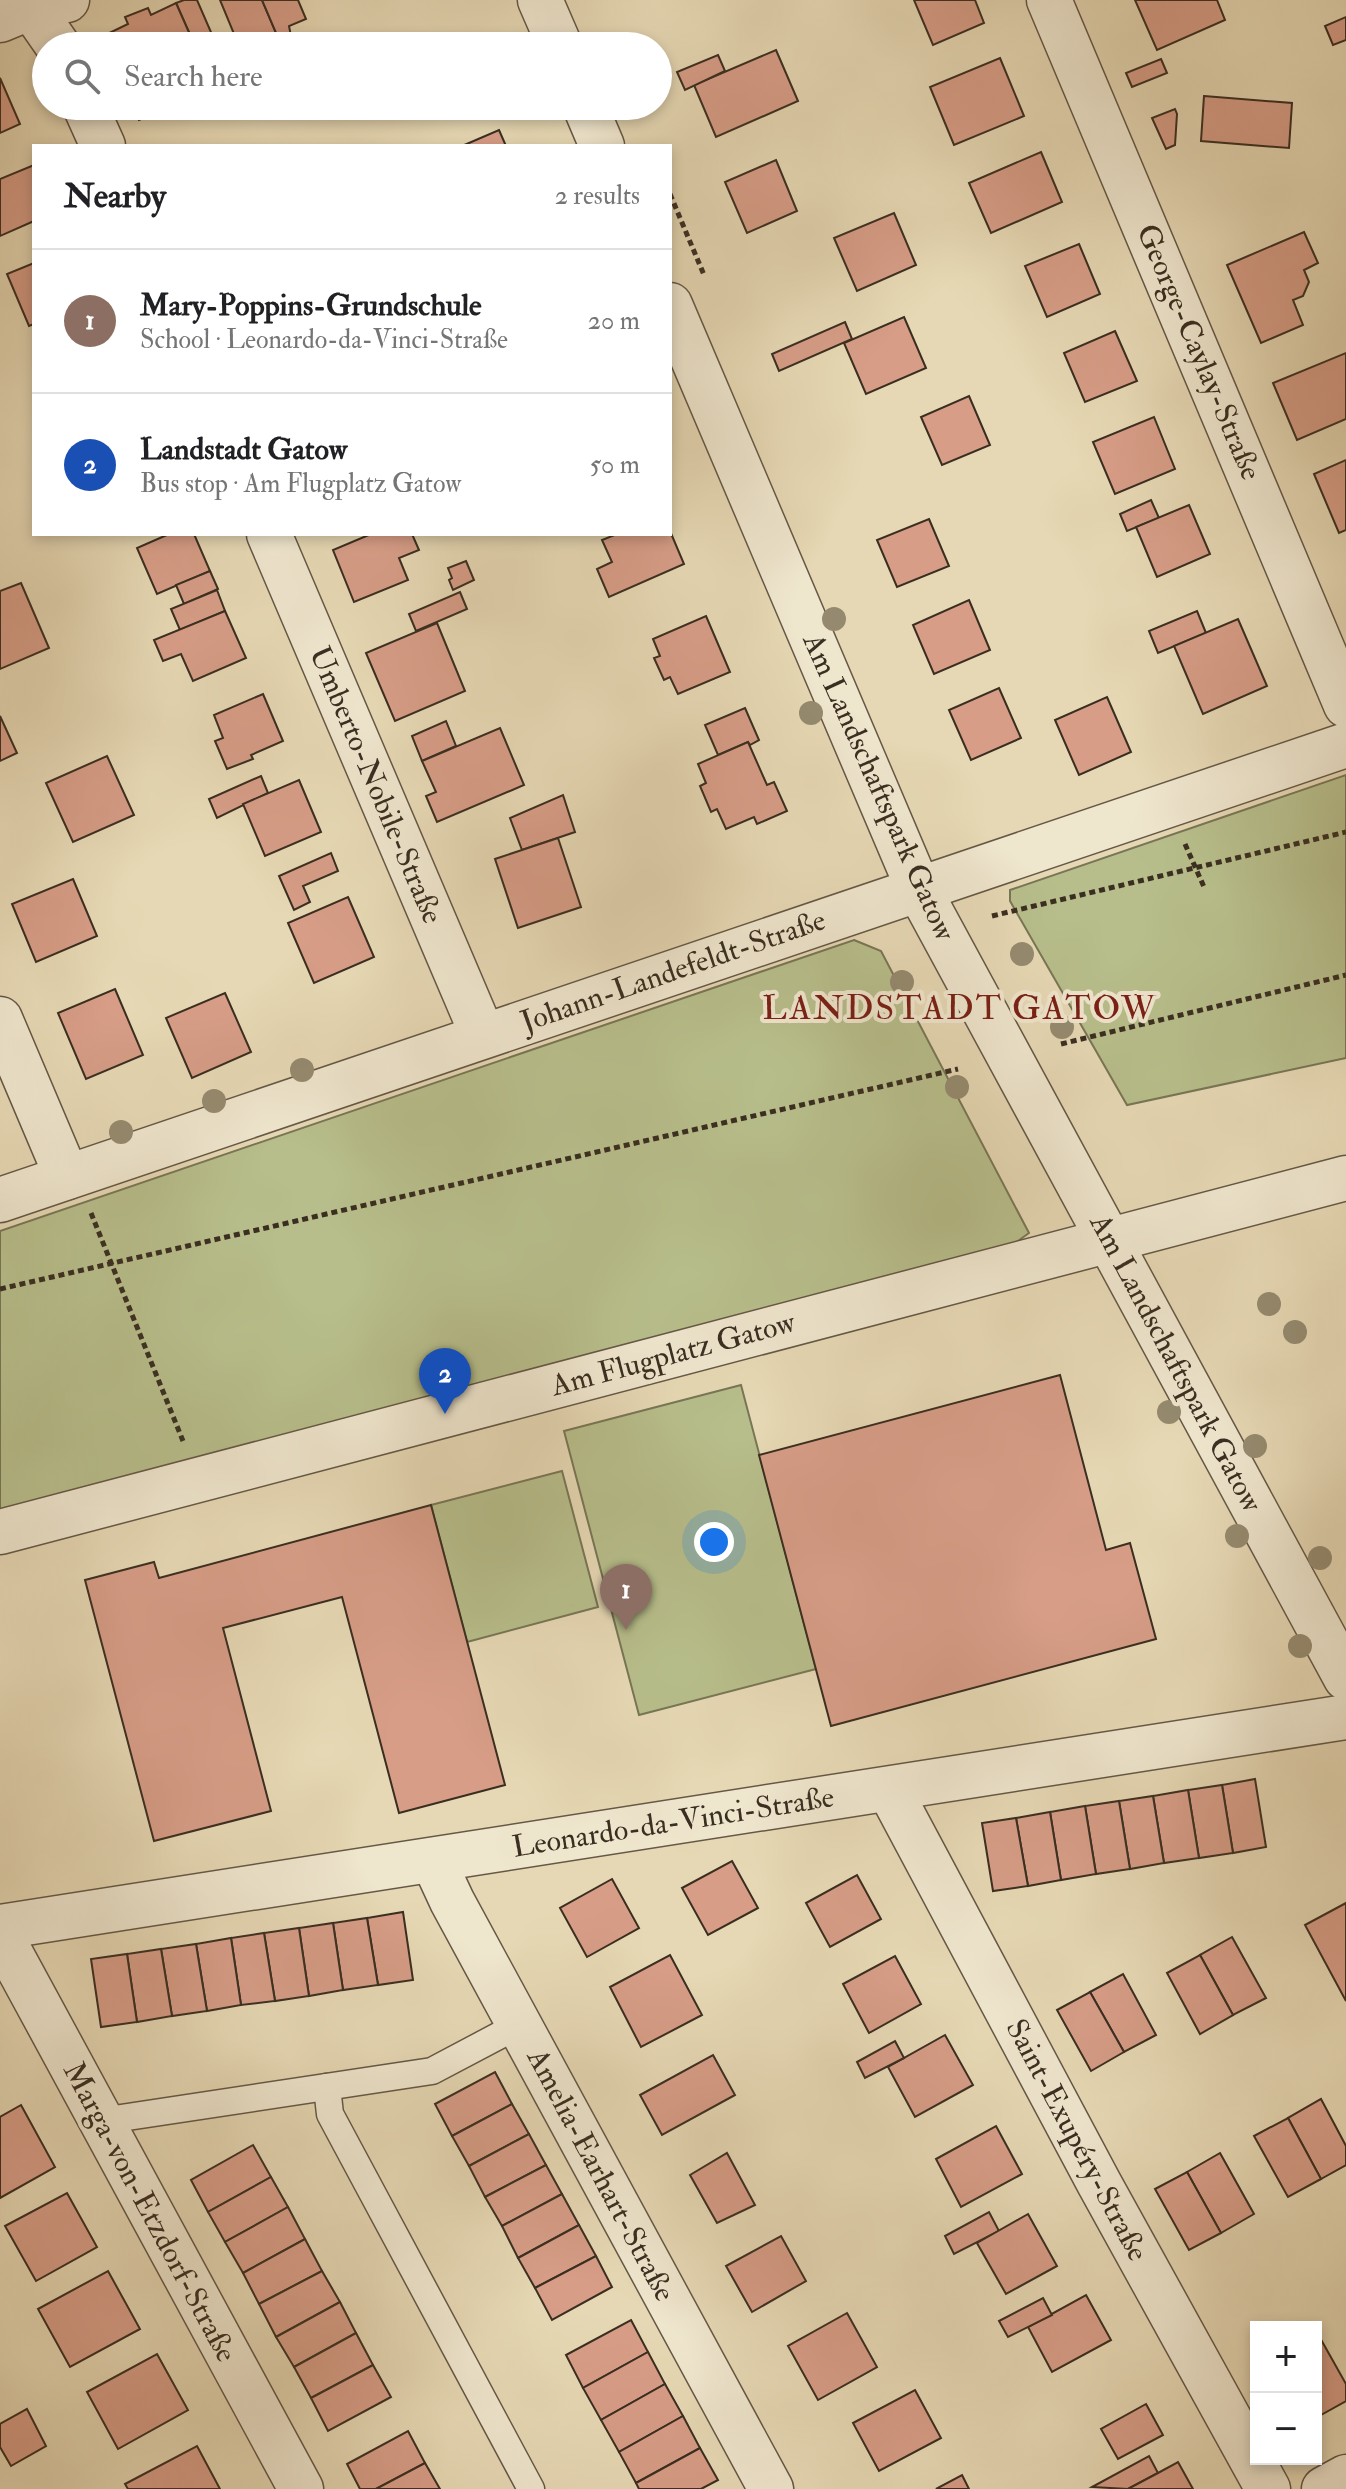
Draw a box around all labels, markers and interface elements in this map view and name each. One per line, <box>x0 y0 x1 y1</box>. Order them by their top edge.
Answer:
search box <box>32 32 672 120</box>
icon: search <box>60 54 104 98</box>
text: Search here <box>124 58 263 95</box>
text: Nearby <box>64 175 166 218</box>
text: 2 results <box>555 180 640 212</box>
street label: George-Caylay-Straße <box>1128 218 1270 486</box>
text: Mary-Poppins-Grundschule <box>140 287 482 324</box>
text: 1 <box>85 305 95 337</box>
text: 20 m <box>588 305 640 337</box>
text: School · Leonardo-da-Vinci-Straße <box>140 324 508 356</box>
text: Landstadt Gatow <box>140 431 347 468</box>
text: 2 <box>83 449 97 481</box>
text: 50 m <box>590 449 640 481</box>
text: Bus stop · Am Flugplatz Gatow <box>140 468 461 500</box>
street label: Am Landschaftspark Gatow <box>794 627 964 947</box>
street label: Umberto-Nobile-Straße <box>301 641 451 929</box>
street label: Johann-Landefeldt-Straße <box>515 901 830 1041</box>
district label: LANDSTADT GATOW <box>762 987 1158 1030</box>
street label: Am Landschaftspark Gatow <box>1081 1207 1271 1519</box>
street label: Am Flugplatz Gatow <box>546 1304 799 1405</box>
pin: 2 <box>419 1348 471 1414</box>
your location <box>694 1522 734 1562</box>
pin: 1 <box>600 1564 652 1630</box>
street label: Leonardo-da-Vinci-Straße <box>510 1778 836 1866</box>
street label: Saint-Exupéry-Straße <box>998 2013 1156 2267</box>
street label: Amelia-Earhart-Straße <box>518 2041 683 2308</box>
street label: Marga-von-Etzdorf-Straße <box>55 2056 245 2368</box>
map controls <box>1250 2321 1322 2465</box>
button: + <box>1250 2321 1322 2393</box>
button: − <box>1250 2393 1322 2465</box>

